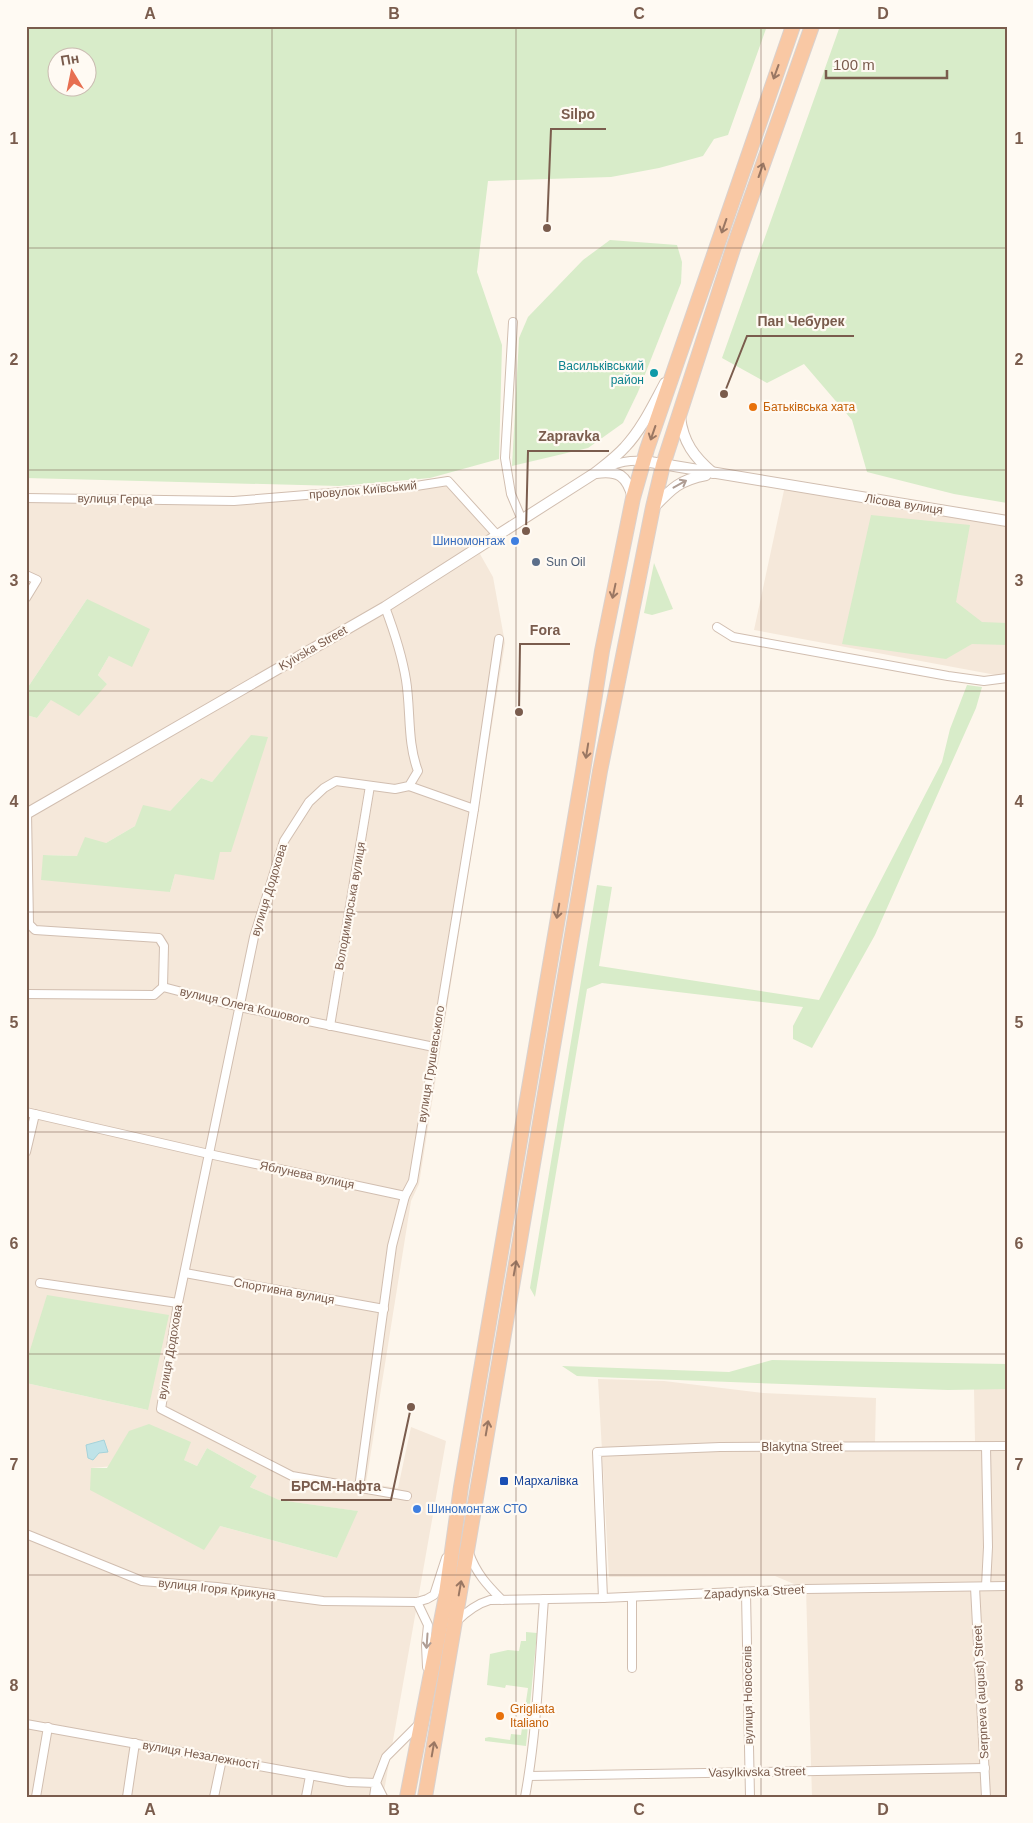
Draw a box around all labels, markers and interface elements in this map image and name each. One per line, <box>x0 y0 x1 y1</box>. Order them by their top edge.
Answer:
text: A <box>144 5 156 22</box>
text: B <box>388 5 400 22</box>
text: C <box>633 5 645 22</box>
text: D <box>877 5 889 22</box>
north arrow <box>48 48 98 98</box>
scale bar <box>826 48 947 80</box>
text: Пн <box>59 50 80 69</box>
text: 100 m <box>833 56 875 73</box>
one-way arrow <box>771 64 780 79</box>
callout: Silpo <box>551 100 606 129</box>
text: Silpo <box>561 106 595 122</box>
text: 1 <box>10 130 19 147</box>
text: 1 <box>1015 130 1024 147</box>
one-way arrow <box>757 163 766 179</box>
one-way arrow <box>718 218 728 234</box>
callout: Пан Чебурек <box>747 307 854 336</box>
text: Пан Чебурек <box>757 313 846 329</box>
text: 2 <box>10 351 19 368</box>
text: 2 <box>1015 351 1024 368</box>
place label: Васильківський район <box>558 359 644 387</box>
marker: Васильківський район <box>648 367 660 379</box>
place label: Батьківська хата <box>763 400 856 414</box>
marker: Батьківська хата <box>747 401 759 413</box>
callout: Zapravka <box>528 422 609 451</box>
one-way arrow <box>648 425 657 440</box>
text: Zapravka <box>538 428 600 444</box>
street label: провулок Київський <box>308 478 418 502</box>
one-way arrow <box>672 478 686 488</box>
street label: вулиця Герца <box>77 491 153 507</box>
street label: Лісова вулиця <box>864 491 944 517</box>
place label: Шиномонтаж <box>432 534 505 548</box>
marker: Шиномонтаж <box>509 535 521 547</box>
place label: Sun Oil <box>546 555 585 569</box>
marker: Sun Oil <box>530 556 542 568</box>
text: 3 <box>10 572 19 589</box>
text: 3 <box>1015 572 1024 589</box>
one-way arrow <box>609 582 619 598</box>
callout: Fora <box>520 615 570 644</box>
street label: Kyivska Street <box>276 622 350 673</box>
text: Fora <box>530 622 560 638</box>
one-way arrow <box>581 743 591 759</box>
text: 4 <box>10 793 19 810</box>
text: 4 <box>1015 793 1024 810</box>
street label: Володимирська вулиця <box>332 841 368 971</box>
street label: вулиця Додохова <box>248 842 290 938</box>
one-way arrow <box>553 903 563 919</box>
street label: вулиця Олега Кошового <box>179 984 312 1028</box>
street label: вулиця Грушевського <box>415 1004 447 1123</box>
text: 5 <box>10 1014 19 1031</box>
text: 5 <box>1015 1014 1024 1031</box>
street label: Яблунева вулиця <box>258 1158 356 1192</box>
text: 6 <box>10 1235 19 1252</box>
text: 6 <box>1015 1235 1024 1252</box>
one-way arrow <box>510 1260 520 1276</box>
street label: Спортивна вулиця <box>232 1275 336 1307</box>
street label: вулиця Додохова <box>155 1303 185 1400</box>
one-way arrow <box>483 1421 493 1437</box>
street label: Blakytna Street <box>761 1440 843 1454</box>
text: 7 <box>10 1456 19 1473</box>
text: 7 <box>1015 1456 1024 1473</box>
callout: БРСМ-Нафта <box>281 1471 391 1500</box>
place label: Мархалівка <box>514 1474 578 1488</box>
marker: Мархалівка <box>498 1475 510 1487</box>
text: БРСМ-Нафта <box>291 1478 381 1494</box>
place label: Шиномонтаж СТО <box>427 1502 527 1516</box>
marker: Шиномонтаж СТО <box>411 1503 423 1515</box>
street label: вулиця Ігоря Крикуна <box>158 1576 277 1602</box>
one-way arrow <box>455 1581 465 1597</box>
street label: Zapadynska Street <box>703 1582 805 1602</box>
street label: Serpneva (august) Street <box>970 1624 991 1759</box>
one-way arrow <box>422 1633 431 1649</box>
street label: вулиця Новоселів <box>740 1645 756 1745</box>
text: 8 <box>10 1677 19 1694</box>
text: 8 <box>1015 1677 1024 1694</box>
place label: Grigliata Italiano <box>510 1702 555 1730</box>
marker: Grigliata Italiano <box>494 1710 506 1722</box>
street label: вулиця Незалежності <box>141 1738 261 1772</box>
one-way arrow <box>428 1741 438 1757</box>
street label: Vasylkivska Street <box>708 1764 806 1780</box>
text: A <box>144 1801 156 1818</box>
text: B <box>388 1801 400 1818</box>
text: C <box>633 1801 645 1818</box>
text: D <box>877 1801 889 1818</box>

